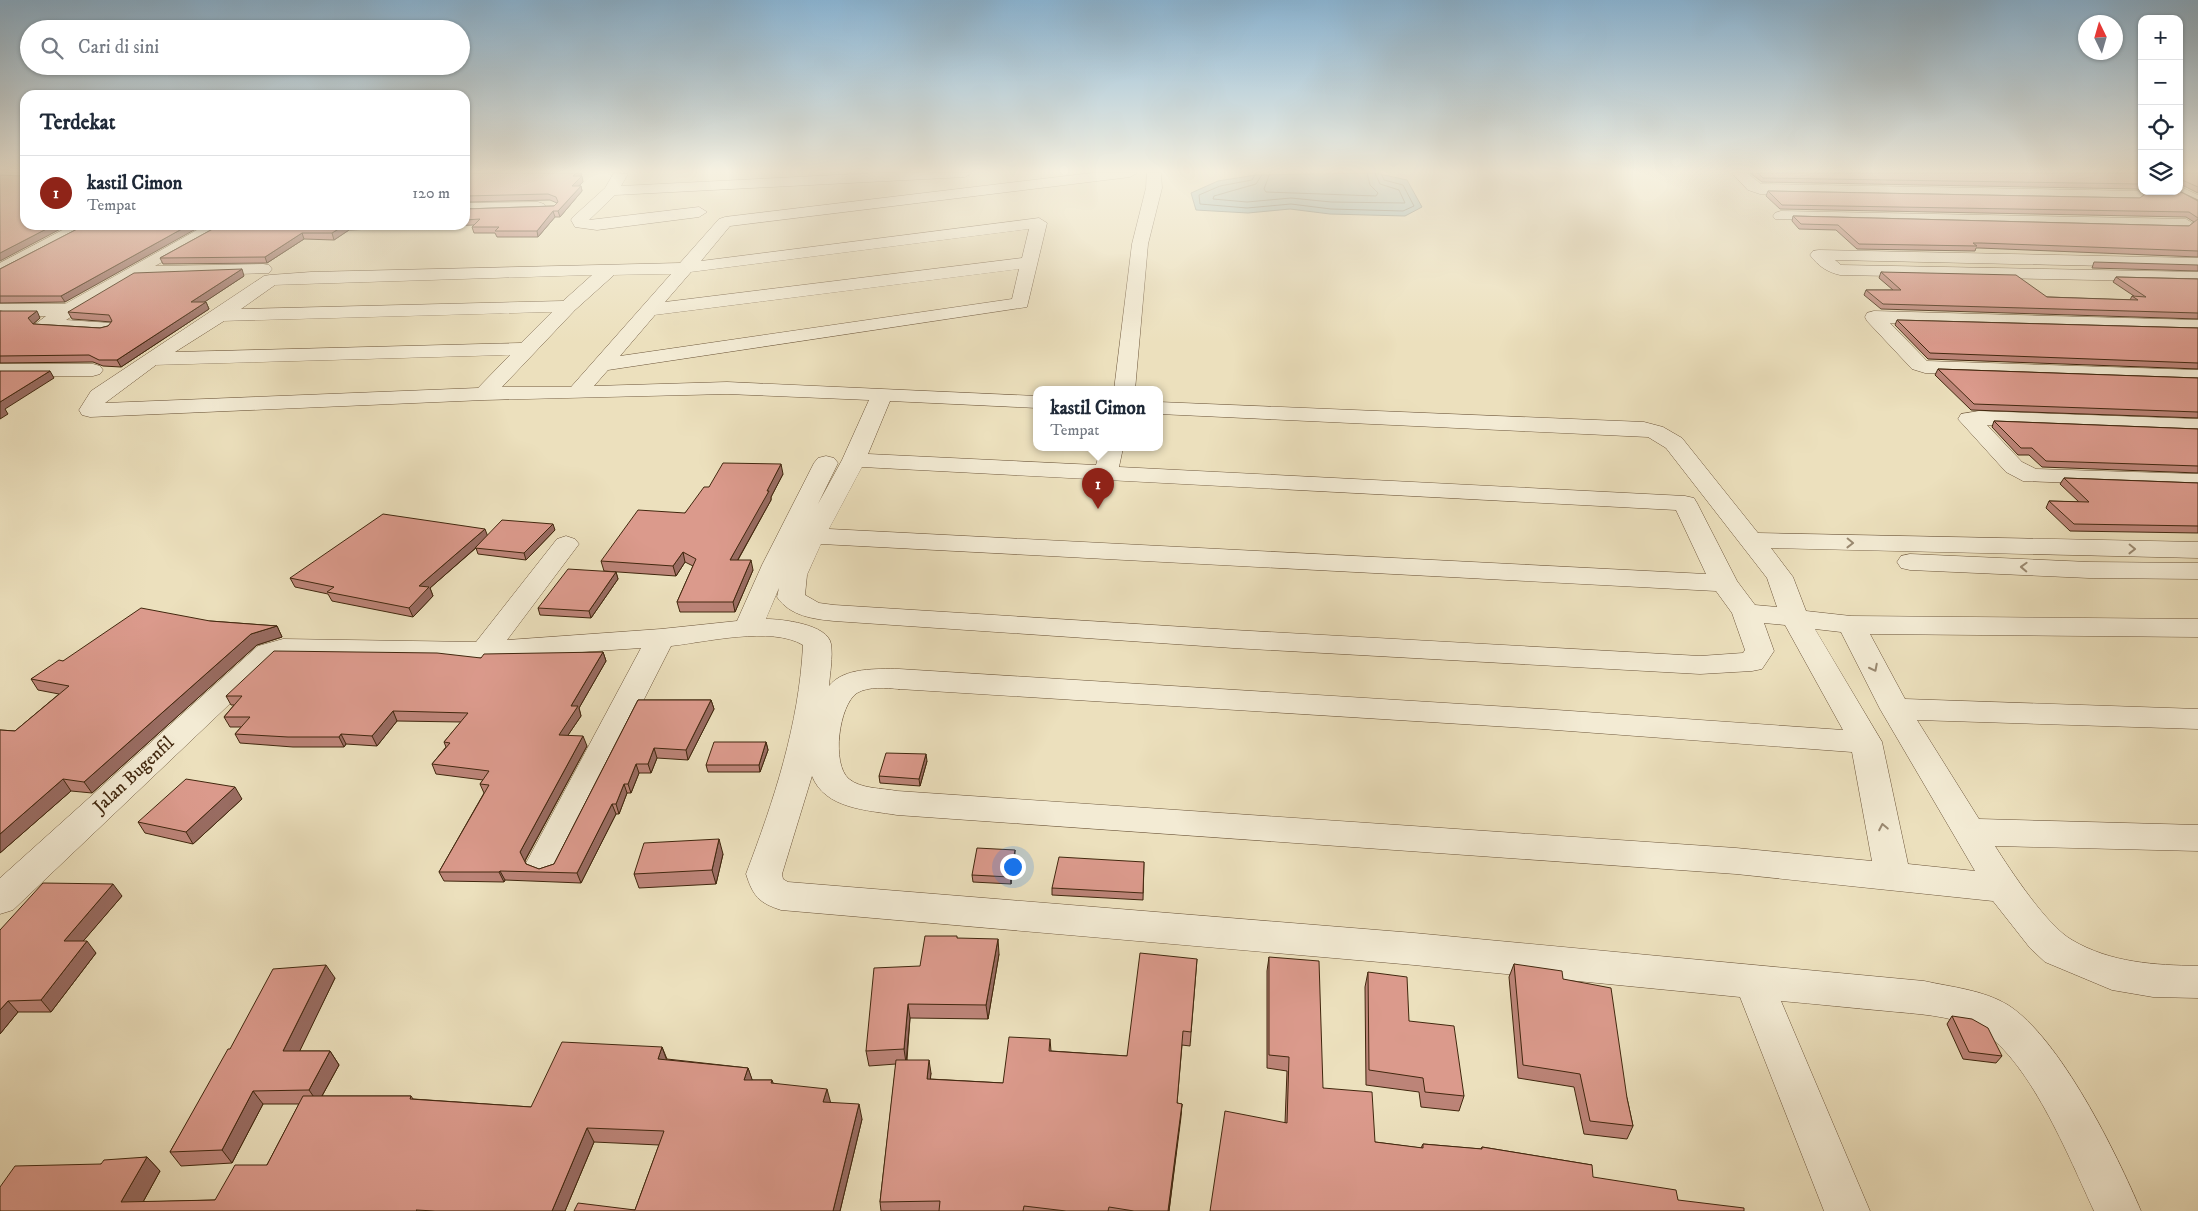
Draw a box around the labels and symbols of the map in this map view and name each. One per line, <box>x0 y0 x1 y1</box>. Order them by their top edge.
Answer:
north arrow <box>2078 15 2123 60</box>
pin: 1 <box>1082 468 1114 509</box>
one-way arrow <box>1847 537 1855 548</box>
one-way arrow <box>2128 544 2136 554</box>
one-way arrow <box>2019 562 2027 572</box>
one-way arrow <box>1868 663 1878 672</box>
street label: Jalan Bugenfil <box>88 732 179 819</box>
one-way arrow <box>1878 823 1888 832</box>
your location <box>1000 854 1026 880</box>

